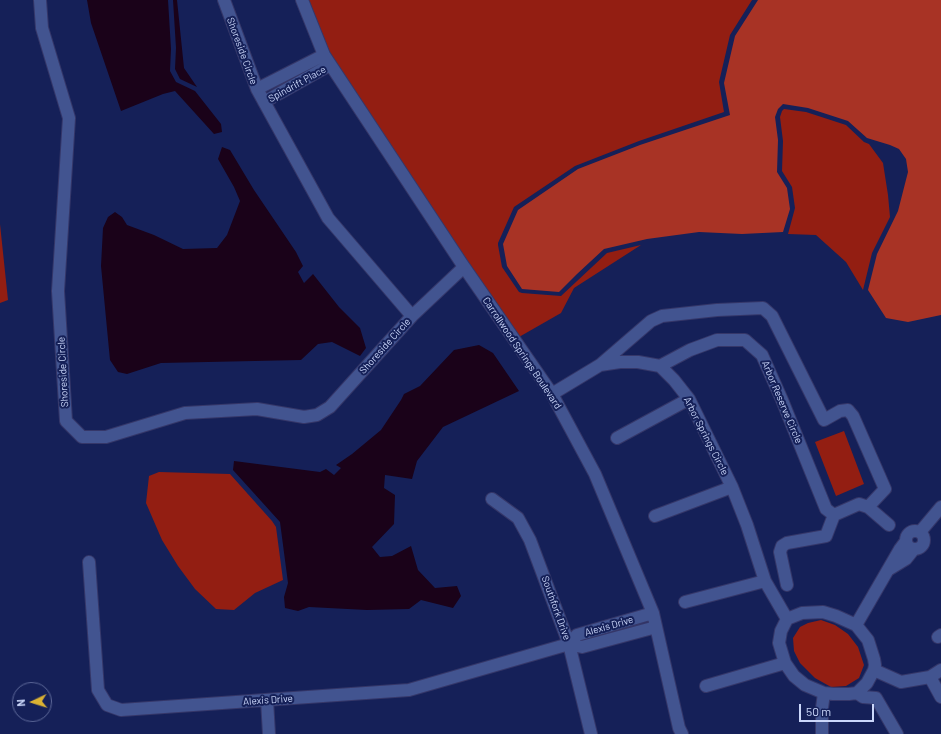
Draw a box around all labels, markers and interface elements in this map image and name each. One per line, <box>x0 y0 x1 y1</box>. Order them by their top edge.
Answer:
street label: Shoreside Circle <box>224 16 260 86</box>
street label: Spindrift Place <box>266 63 328 105</box>
street label: Carrollwood Springs Boulevard <box>480 295 564 411</box>
street label: Shoreside Circle <box>357 316 413 376</box>
street label: Shoreside Circle <box>55 336 71 408</box>
street label: Arbor Reserve Circle <box>759 359 805 445</box>
street label: Arbor Springs Circle <box>681 395 731 477</box>
street label: Southfork Drive <box>539 574 573 642</box>
street label: Alexis Drive <box>583 613 635 639</box>
north arrow <box>12 682 52 722</box>
street label: Alexis Drive <box>243 692 293 708</box>
scale bar <box>801 696 876 722</box>
text: N <box>14 699 27 707</box>
text: 50 m <box>806 704 831 718</box>

